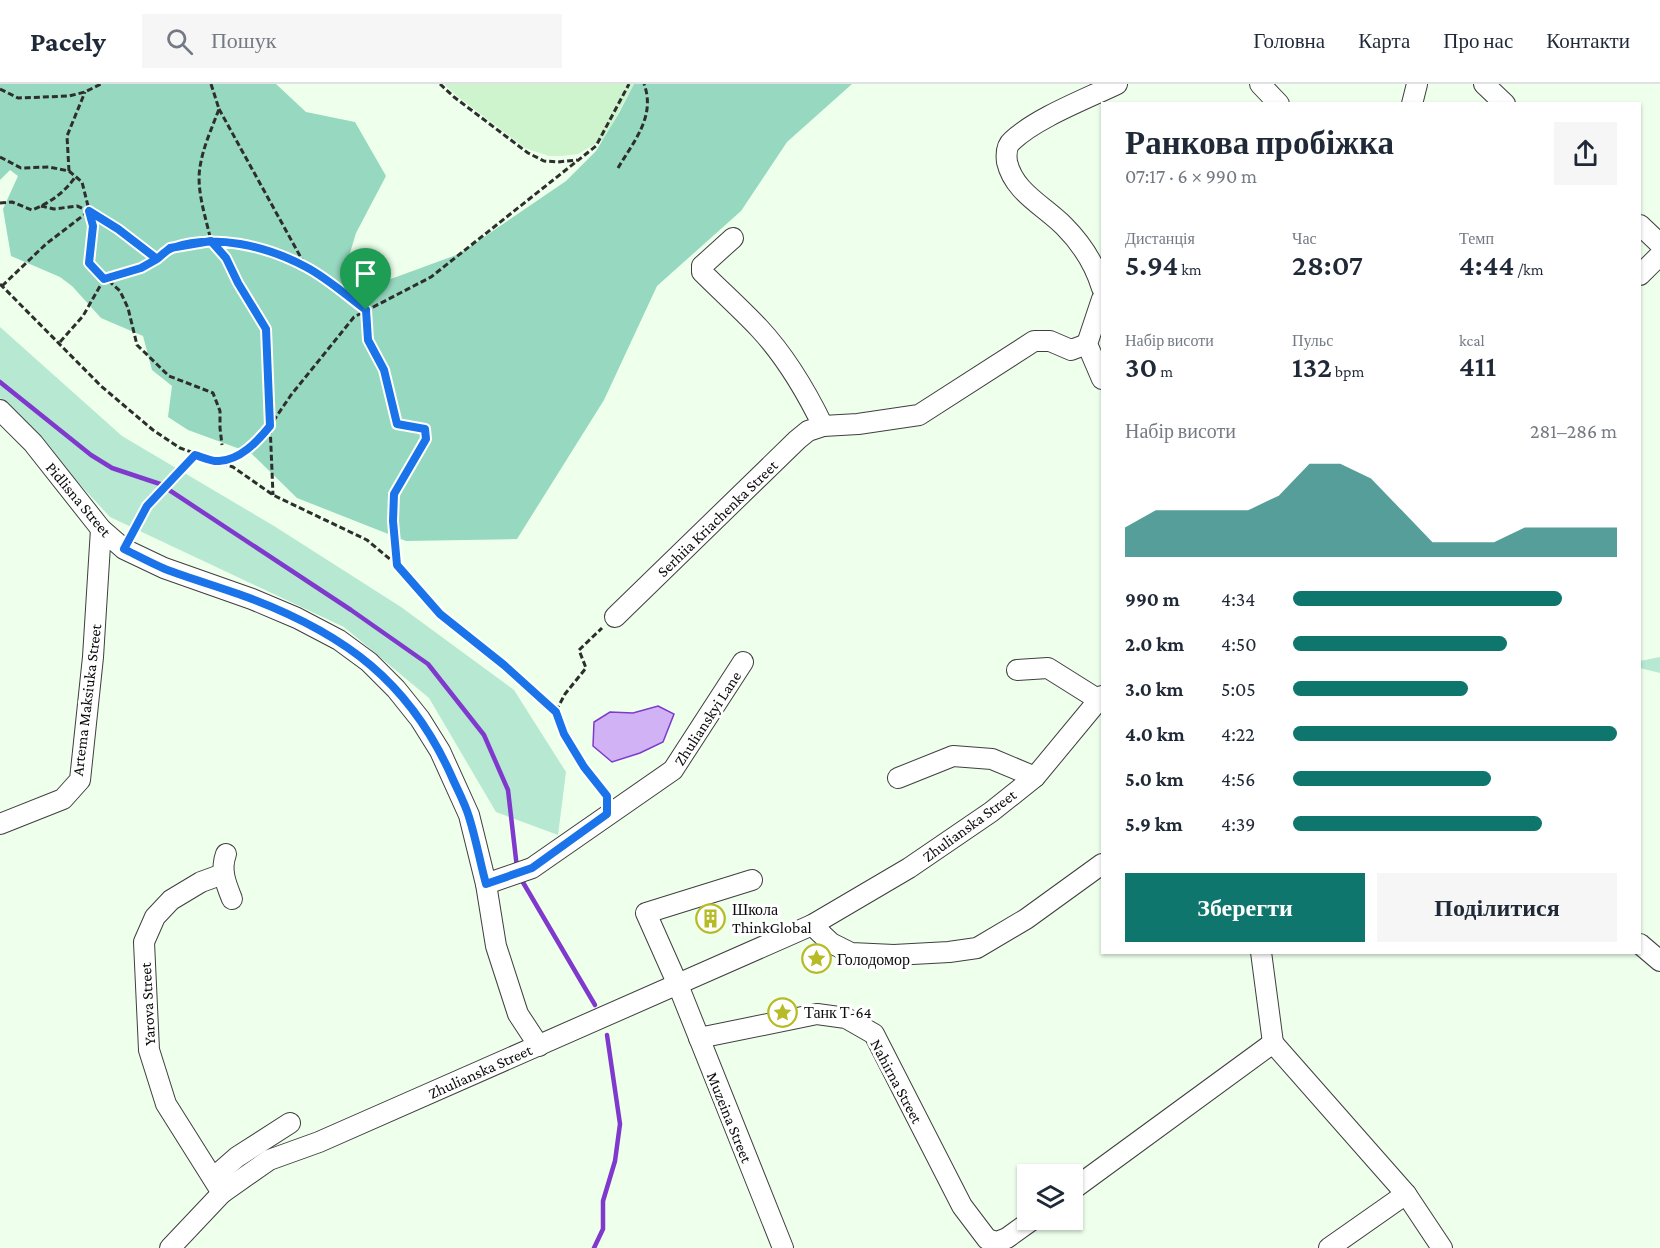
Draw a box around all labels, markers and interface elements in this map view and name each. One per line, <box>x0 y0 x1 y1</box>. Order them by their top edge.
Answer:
search box <box>142 14 562 68</box>
icon: search <box>163 25 196 58</box>
text: Pacely <box>30 26 106 57</box>
text: Пошук <box>211 28 277 53</box>
text: Головна <box>1253 29 1325 53</box>
text: Карта <box>1358 29 1410 53</box>
text: Про нас <box>1443 29 1513 53</box>
text: Контакти <box>1546 29 1630 53</box>
button: share <box>1554 122 1617 185</box>
text: Ранкова пробіжка <box>1125 124 1394 161</box>
text: 07:17 · 6 × 990 m <box>1125 165 1257 187</box>
text: Дистанція <box>1125 230 1195 247</box>
text: Час <box>1292 230 1317 247</box>
text: Темп <box>1459 230 1494 247</box>
pin <box>340 248 391 310</box>
text: 5.94 <box>1125 248 1178 281</box>
text: 28:07 <box>1292 248 1363 281</box>
text: 4:44 <box>1459 248 1514 281</box>
icon: arrive <box>349 257 382 290</box>
text: km <box>1178 261 1202 278</box>
text: /km <box>1514 261 1544 278</box>
text: Набір висоти <box>1125 332 1214 349</box>
text: Пульс <box>1292 332 1333 349</box>
text: kcal <box>1459 332 1485 349</box>
text: 411 <box>1459 349 1496 382</box>
text: 30 <box>1125 350 1157 383</box>
text: 132 <box>1292 350 1332 383</box>
text: m <box>1157 363 1173 380</box>
text: bpm <box>1332 363 1364 380</box>
text: Набір висоти <box>1125 420 1236 442</box>
text: 281–286 m <box>1530 420 1617 442</box>
street label: Serhiia Kriachenka Street <box>654 456 781 580</box>
street label: Pidlisna Street <box>43 459 115 540</box>
text: 990 m <box>1125 588 1180 610</box>
text: 4:34 <box>1221 588 1256 610</box>
street label: Artema Maksiuka Street <box>69 622 104 777</box>
text: 2.0 km <box>1125 633 1184 655</box>
text: 4:50 <box>1221 633 1257 655</box>
street label: Zhulianskyi Lane <box>671 668 745 769</box>
text: 3.0 km <box>1125 678 1184 700</box>
text: 5:05 <box>1221 678 1256 700</box>
text: 4.0 km <box>1125 723 1185 745</box>
text: 4:22 <box>1221 723 1255 745</box>
text: 5.0 km <box>1125 768 1184 790</box>
text: 4:56 <box>1221 768 1255 790</box>
street label: Zhulianska Street <box>919 785 1020 865</box>
text: 5.9 km <box>1125 813 1183 835</box>
text: 4:39 <box>1221 813 1255 835</box>
button: Зберегти <box>1125 873 1365 942</box>
button: Поділитися <box>1377 873 1617 942</box>
place label: Школа ThinkGlobal <box>732 901 812 936</box>
building icon: Школа ThinkGlobal <box>695 902 727 934</box>
place icon: Голодомор <box>800 943 832 975</box>
place label: Голодомор <box>837 951 910 969</box>
street label: Yarova Street <box>137 961 158 1046</box>
place icon: Танк Т-64 <box>767 996 799 1028</box>
place label: Танк Т-64 <box>804 1004 872 1021</box>
street label: Nahirna Street <box>867 1036 926 1127</box>
street label: Zhulianska Street <box>426 1041 535 1102</box>
street label: Muzeina Street <box>704 1069 756 1166</box>
map controls <box>1017 1164 1083 1230</box>
button: layers <box>1017 1164 1083 1230</box>

